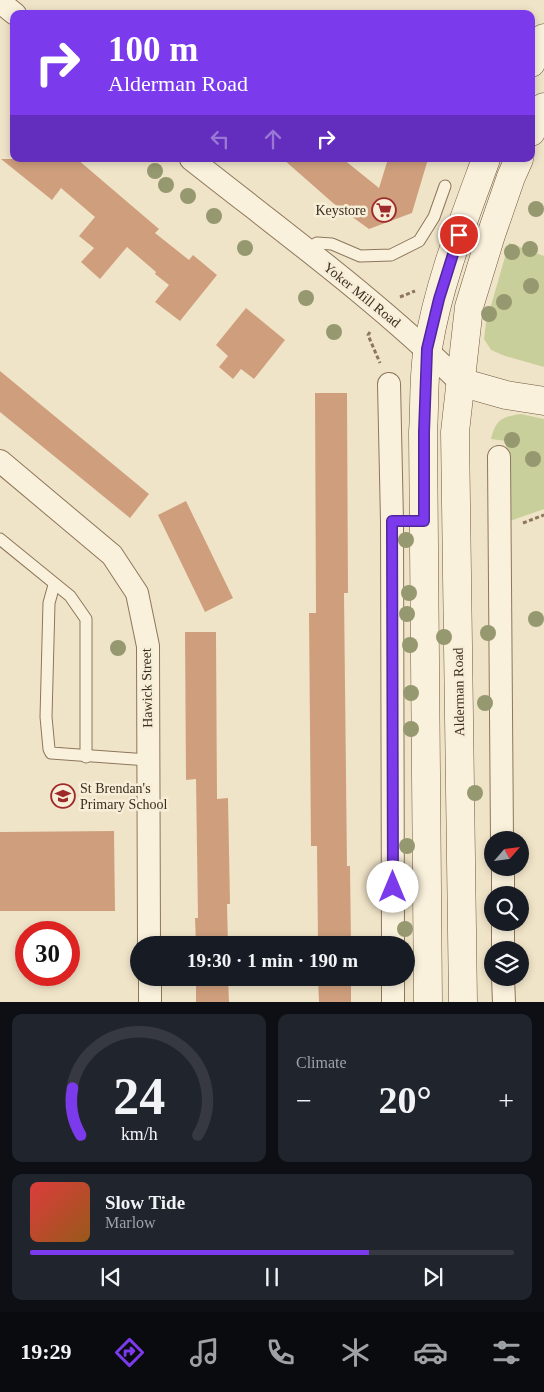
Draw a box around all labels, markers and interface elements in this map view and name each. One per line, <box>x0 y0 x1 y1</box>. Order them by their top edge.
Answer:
icon: right <box>25 30 90 95</box>
text: 100 m <box>108 30 198 69</box>
text: Alderman Road <box>108 71 248 96</box>
icon: left <box>206 125 234 153</box>
icon: ahead <box>259 125 287 153</box>
icon: right <box>312 125 340 153</box>
supermarket icon: Keystore <box>371 197 397 223</box>
place label: Keystore <box>315 203 366 218</box>
pin <box>438 214 480 256</box>
icon: arrive <box>445 221 473 249</box>
street label: Yoker Mill Road <box>321 260 403 330</box>
street label: Alderman Road <box>451 647 467 737</box>
street label: Hawick Street <box>139 648 155 728</box>
place label: St Brendan's Primary School <box>80 781 168 812</box>
school or university icon: St Brendan's Primary School <box>50 783 76 809</box>
north arrow <box>484 831 529 876</box>
map controls <box>484 831 529 986</box>
position arrow <box>366 860 418 912</box>
button: search <box>484 886 529 931</box>
speed limit sign: 30 <box>15 921 80 986</box>
button: layers <box>484 941 529 986</box>
text: 19:30 · 1 min · 190 m <box>187 950 358 971</box>
text: Climate <box>296 1054 347 1071</box>
text: 24 <box>113 1068 165 1125</box>
text: 20° <box>378 1079 432 1121</box>
text: − <box>296 1085 312 1116</box>
text: + <box>498 1085 514 1116</box>
text: km/h <box>121 1124 157 1144</box>
text: Slow Tide <box>105 1192 185 1213</box>
text: Marlow <box>105 1214 156 1231</box>
icon: previous <box>97 1263 125 1291</box>
icon: pause <box>258 1263 286 1291</box>
icon: next <box>419 1263 447 1291</box>
icon: directions <box>112 1335 147 1370</box>
icon: music <box>187 1335 222 1370</box>
icon: phone <box>263 1335 298 1370</box>
icon: climate <box>338 1335 373 1370</box>
icon: car <box>413 1335 448 1370</box>
icon: filters <box>489 1335 524 1370</box>
text: 19:29 <box>20 1339 72 1364</box>

